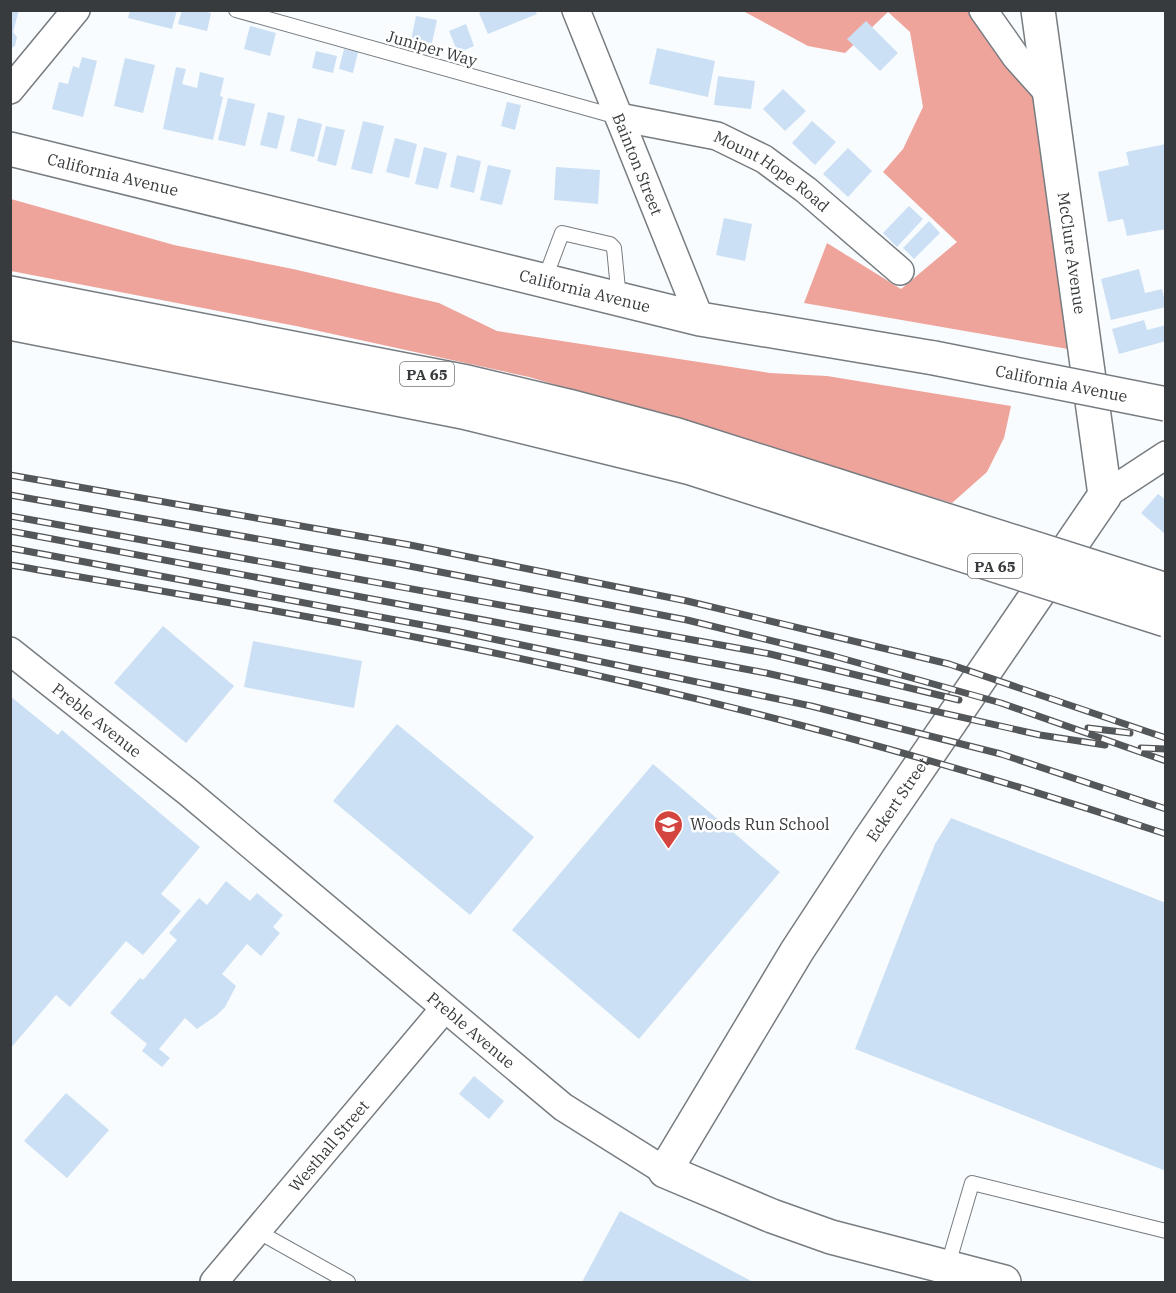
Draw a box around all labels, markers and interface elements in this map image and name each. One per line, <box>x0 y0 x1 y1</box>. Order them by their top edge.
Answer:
street label: Juniper Way <box>384 26 480 71</box>
street label: Bainton Street <box>608 110 667 218</box>
street label: Mount Hope Road <box>711 126 834 216</box>
street label: California Avenue <box>45 149 181 200</box>
street label: McClure Avenue <box>1054 191 1090 315</box>
street label: California Avenue <box>517 265 652 316</box>
street label: California Avenue <box>994 360 1129 406</box>
road number: PA 65 <box>400 362 454 386</box>
road number: PA 65 <box>968 554 1022 578</box>
street label: Preble Avenue <box>48 678 146 762</box>
street label: Eckert Street <box>862 753 933 845</box>
school or university icon: Woods Run School <box>653 808 685 850</box>
place label: Woods Run School <box>690 814 830 834</box>
street label: Preble Avenue <box>423 987 519 1072</box>
street label: Westhall Street <box>284 1096 373 1196</box>

